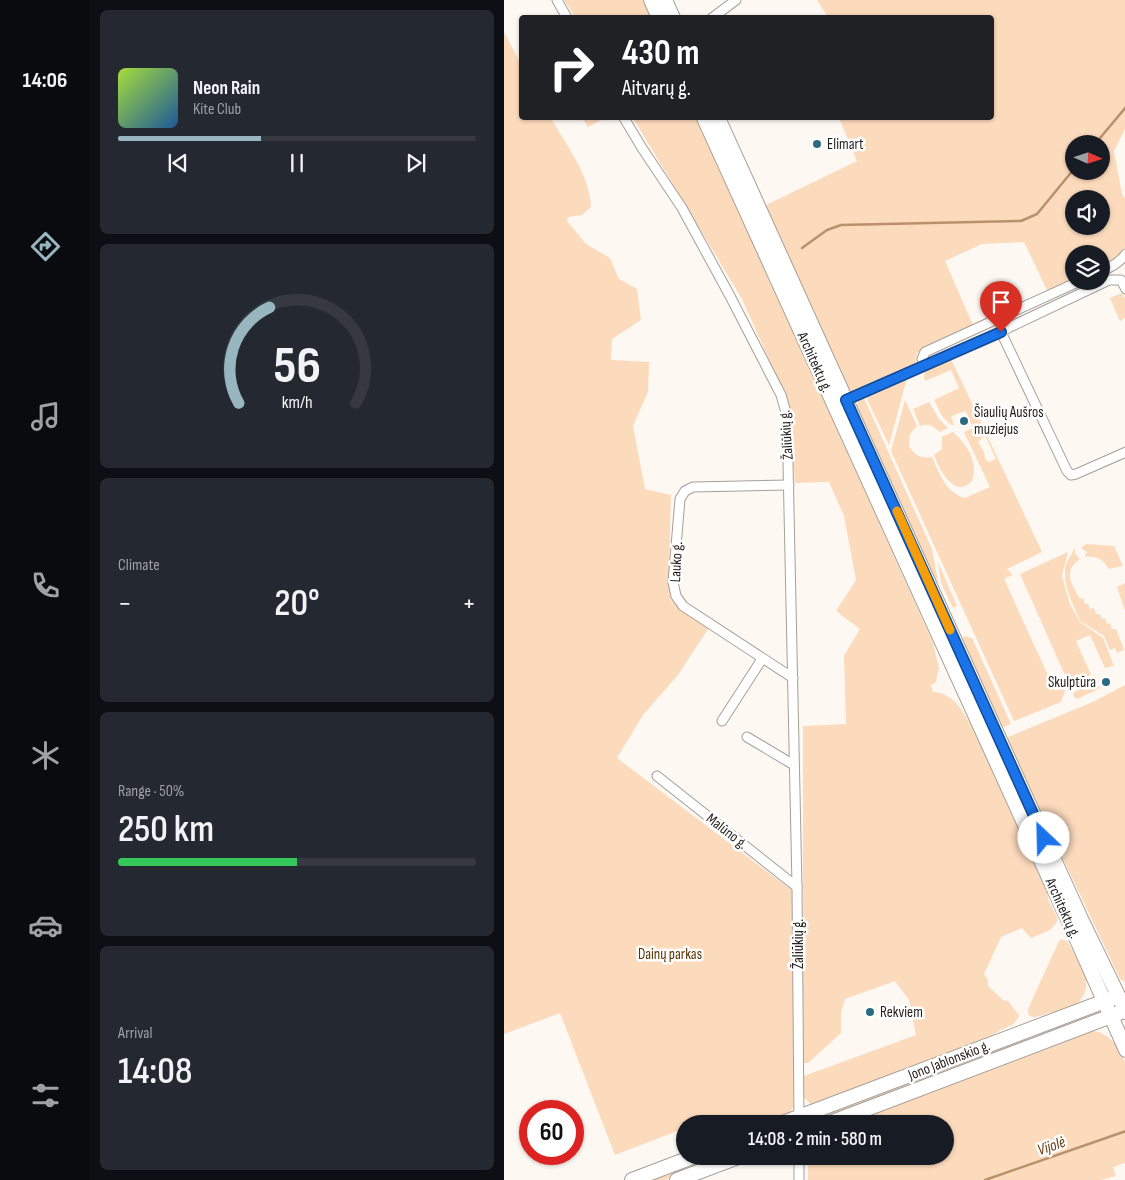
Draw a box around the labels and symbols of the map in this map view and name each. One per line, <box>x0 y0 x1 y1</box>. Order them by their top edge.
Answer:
place label: Elimart <box>827 135 864 154</box>
north arrow <box>1065 135 1110 180</box>
marker: Elimart <box>811 138 823 150</box>
pin <box>980 281 1022 332</box>
street label: Architektų g. <box>792 328 836 396</box>
place label: Šiaulių Aušros muziejus <box>974 403 1044 439</box>
street label: Žaliūkių g. <box>775 409 798 461</box>
marker: Šiaulių Aušros muziejus <box>958 415 970 427</box>
street label: Lauko g. <box>666 541 687 583</box>
place label: Skulptūra <box>1048 673 1096 692</box>
marker: Skulptūra <box>1100 676 1112 688</box>
street label: Malūno g. <box>702 809 751 854</box>
position arrow <box>1017 811 1069 863</box>
street label: Architektų g. <box>1040 874 1084 942</box>
street label: Žaliūkių g. <box>789 919 808 969</box>
park label: Dainų parkas <box>638 945 702 964</box>
place label: Rekviem <box>880 1003 923 1022</box>
marker: Rekviem <box>864 1006 876 1018</box>
street label: Jono Jablonskio g. <box>905 1036 993 1085</box>
speed limit sign: 60 <box>519 1100 584 1165</box>
water label: Vijolė <box>1035 1133 1068 1160</box>

